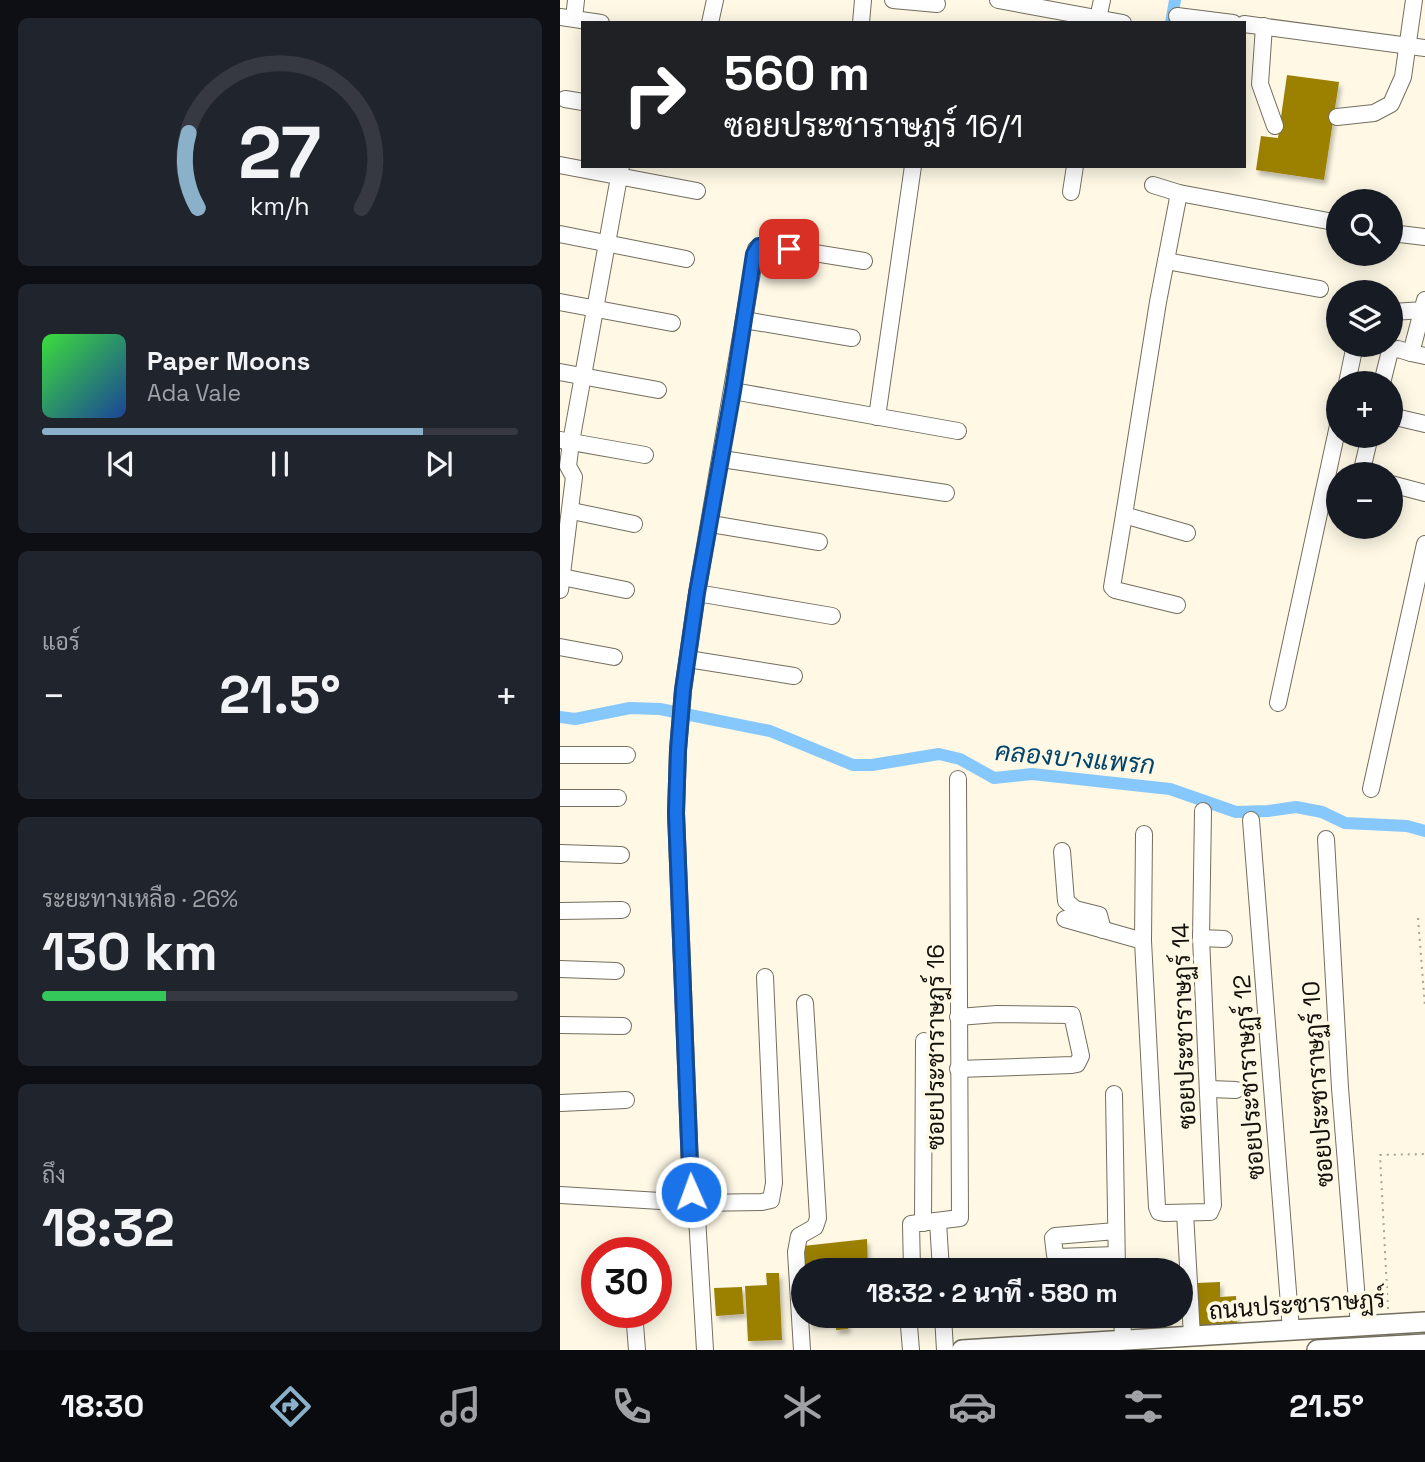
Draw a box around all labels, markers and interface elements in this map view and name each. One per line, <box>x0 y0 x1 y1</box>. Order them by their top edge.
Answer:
text: 560 m <box>724 42 870 104</box>
icon: right <box>609 49 700 140</box>
text: ซอยประชาราษฎร์ 16/1 <box>724 106 1023 146</box>
text: 27 <box>239 107 321 200</box>
map controls <box>1326 189 1403 539</box>
button: search <box>1326 189 1403 266</box>
text: km/h <box>250 190 310 222</box>
pin <box>759 219 819 279</box>
icon: arrive <box>770 230 808 268</box>
button: layers <box>1326 280 1403 357</box>
text: Paper Moons <box>147 344 310 378</box>
button: + <box>1326 371 1403 448</box>
text: Ada Vale <box>147 378 241 408</box>
icon: previous <box>102 445 140 483</box>
icon: pause <box>261 445 299 483</box>
icon: next <box>420 445 458 483</box>
button: − <box>1326 462 1403 539</box>
text: แอร์ <box>42 627 80 657</box>
text: 21.5° <box>219 662 341 728</box>
text: − <box>42 672 66 720</box>
text: + <box>494 672 518 720</box>
water label: คลองบางแพรก <box>994 734 1156 782</box>
text: ระยะทางเหลือ · 26% <box>42 884 238 914</box>
text: 130 km <box>42 919 218 985</box>
street label: ซอยประชาราษฏร์ 14 <box>1164 923 1204 1129</box>
street label: ซอยประชาราษฎร์ 16 <box>920 944 952 1150</box>
street label: ซอยประชาราษฏร์ 12 <box>1226 973 1272 1181</box>
street label: ซอยประชาราษฏร์ 10 <box>1295 980 1341 1188</box>
position arrow <box>654 1155 728 1229</box>
text: ถึง <box>42 1160 66 1190</box>
text: 18:32 <box>42 1195 175 1261</box>
speed limit sign: 30 <box>581 1237 672 1328</box>
text: 18:32 · 2 นาที · 580 m <box>866 1276 1118 1310</box>
street label: ถนนประชาราษฎร์ <box>1208 1283 1386 1327</box>
icon: directions <box>266 1382 315 1431</box>
icon: music <box>436 1382 485 1431</box>
icon: phone <box>607 1382 656 1431</box>
icon: climate <box>778 1382 827 1431</box>
icon: car <box>948 1382 997 1431</box>
icon: filters <box>1119 1382 1168 1431</box>
text: 18:30 <box>61 1386 144 1426</box>
text: 21.5° <box>1289 1386 1364 1426</box>

